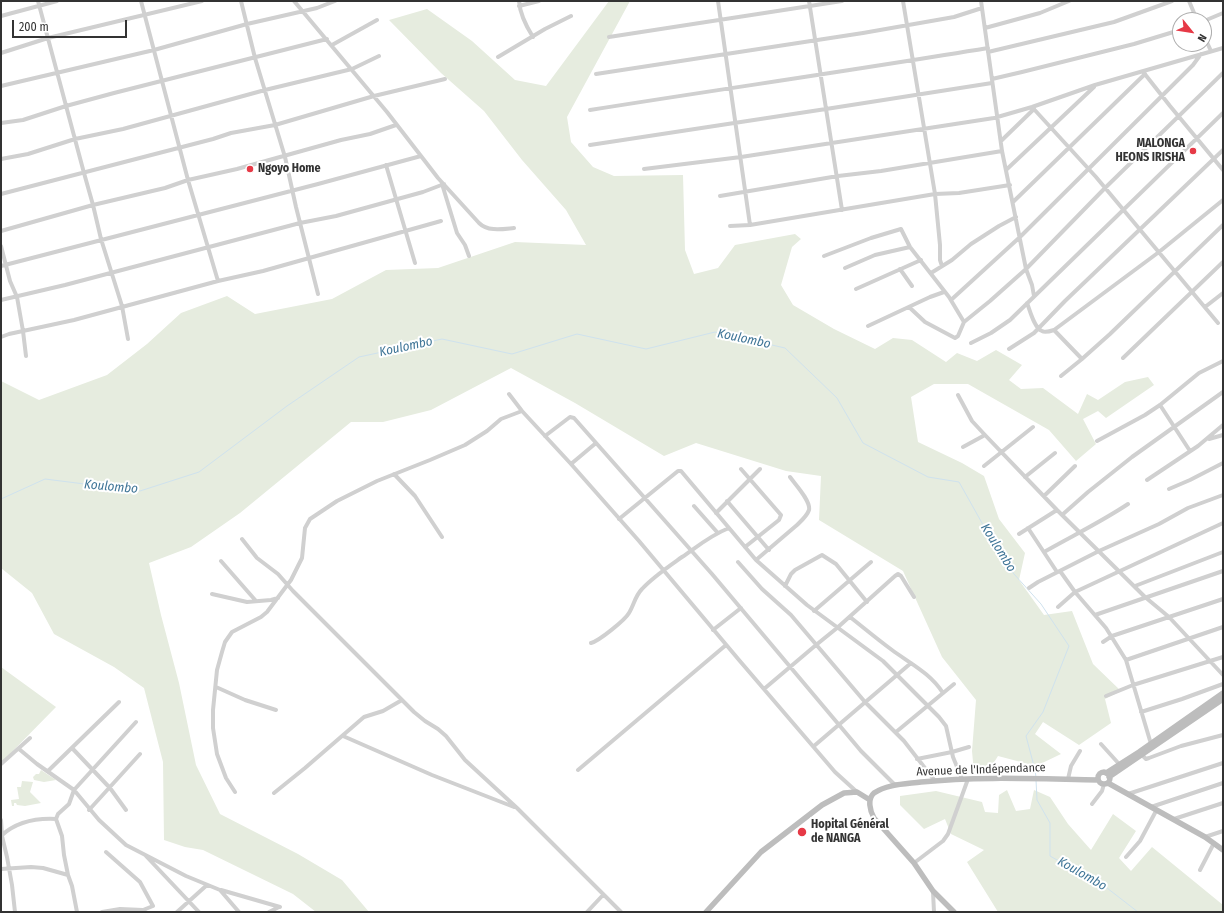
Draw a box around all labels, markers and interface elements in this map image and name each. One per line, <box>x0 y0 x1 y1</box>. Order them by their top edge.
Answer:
scale bar <box>14 12 129 38</box>
north arrow <box>1172 12 1212 52</box>
text: 200 m <box>19 20 49 34</box>
text: N <box>1195 32 1209 44</box>
place label: MALONGA HEONS IRISHA <box>1116 137 1185 165</box>
marker: MALONGA HEONS IRISHA <box>1188 146 1198 156</box>
place label: Ngoyo Home <box>258 162 321 176</box>
marker: Ngoyo Home <box>245 164 255 174</box>
water label: Koulombo <box>716 326 772 352</box>
water label: Koulombo <box>378 334 434 360</box>
water label: Koulombo <box>83 477 139 497</box>
water label: Koulombo <box>977 521 1019 575</box>
street label: Avenue de l'Indépendance <box>916 761 1046 779</box>
place label: Hopital Général de NANGA <box>811 818 889 846</box>
marker: Hopital Général de NANGA <box>796 826 808 838</box>
water label: Koulombo <box>1055 854 1109 894</box>

